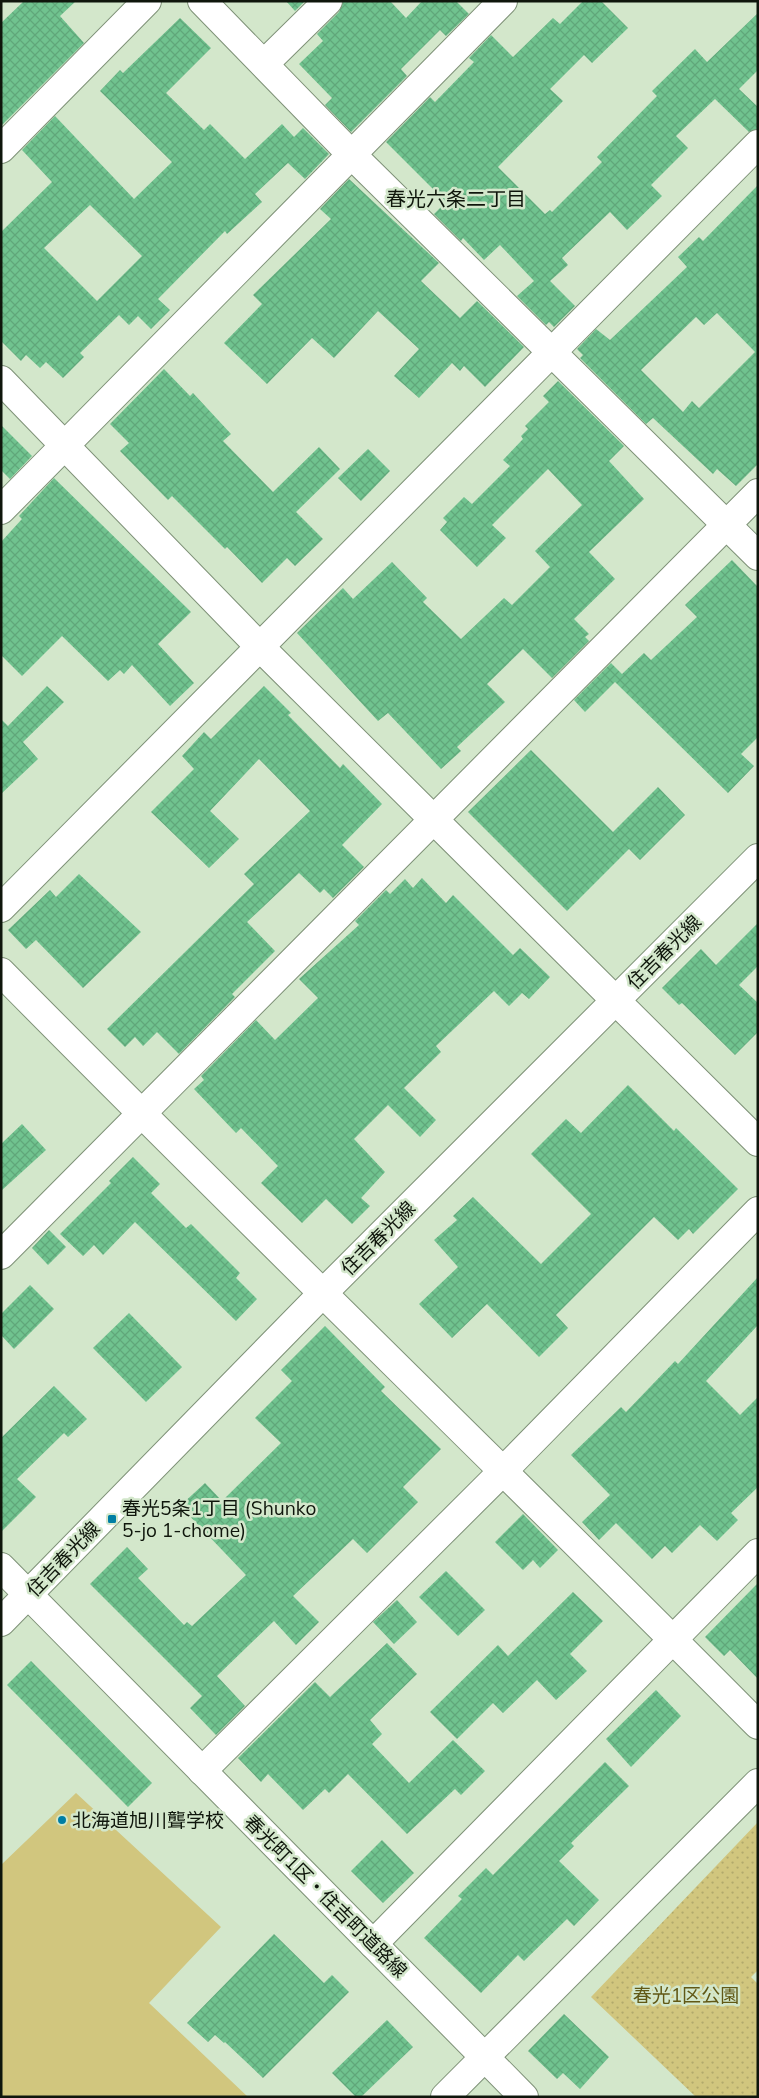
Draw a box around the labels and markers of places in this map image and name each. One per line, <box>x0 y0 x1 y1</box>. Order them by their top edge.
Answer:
place label: 春光5条1丁目 (Shunko 5-jo 1-chome) <box>122 1496 316 1542</box>
marker: 春光5条1丁目 (Shunko 5-jo 1-chome) <box>106 1513 118 1525</box>
place label: 北海道旭川聾学校 <box>72 1808 224 1832</box>
marker: 北海道旭川聾学校 <box>56 1814 68 1826</box>

